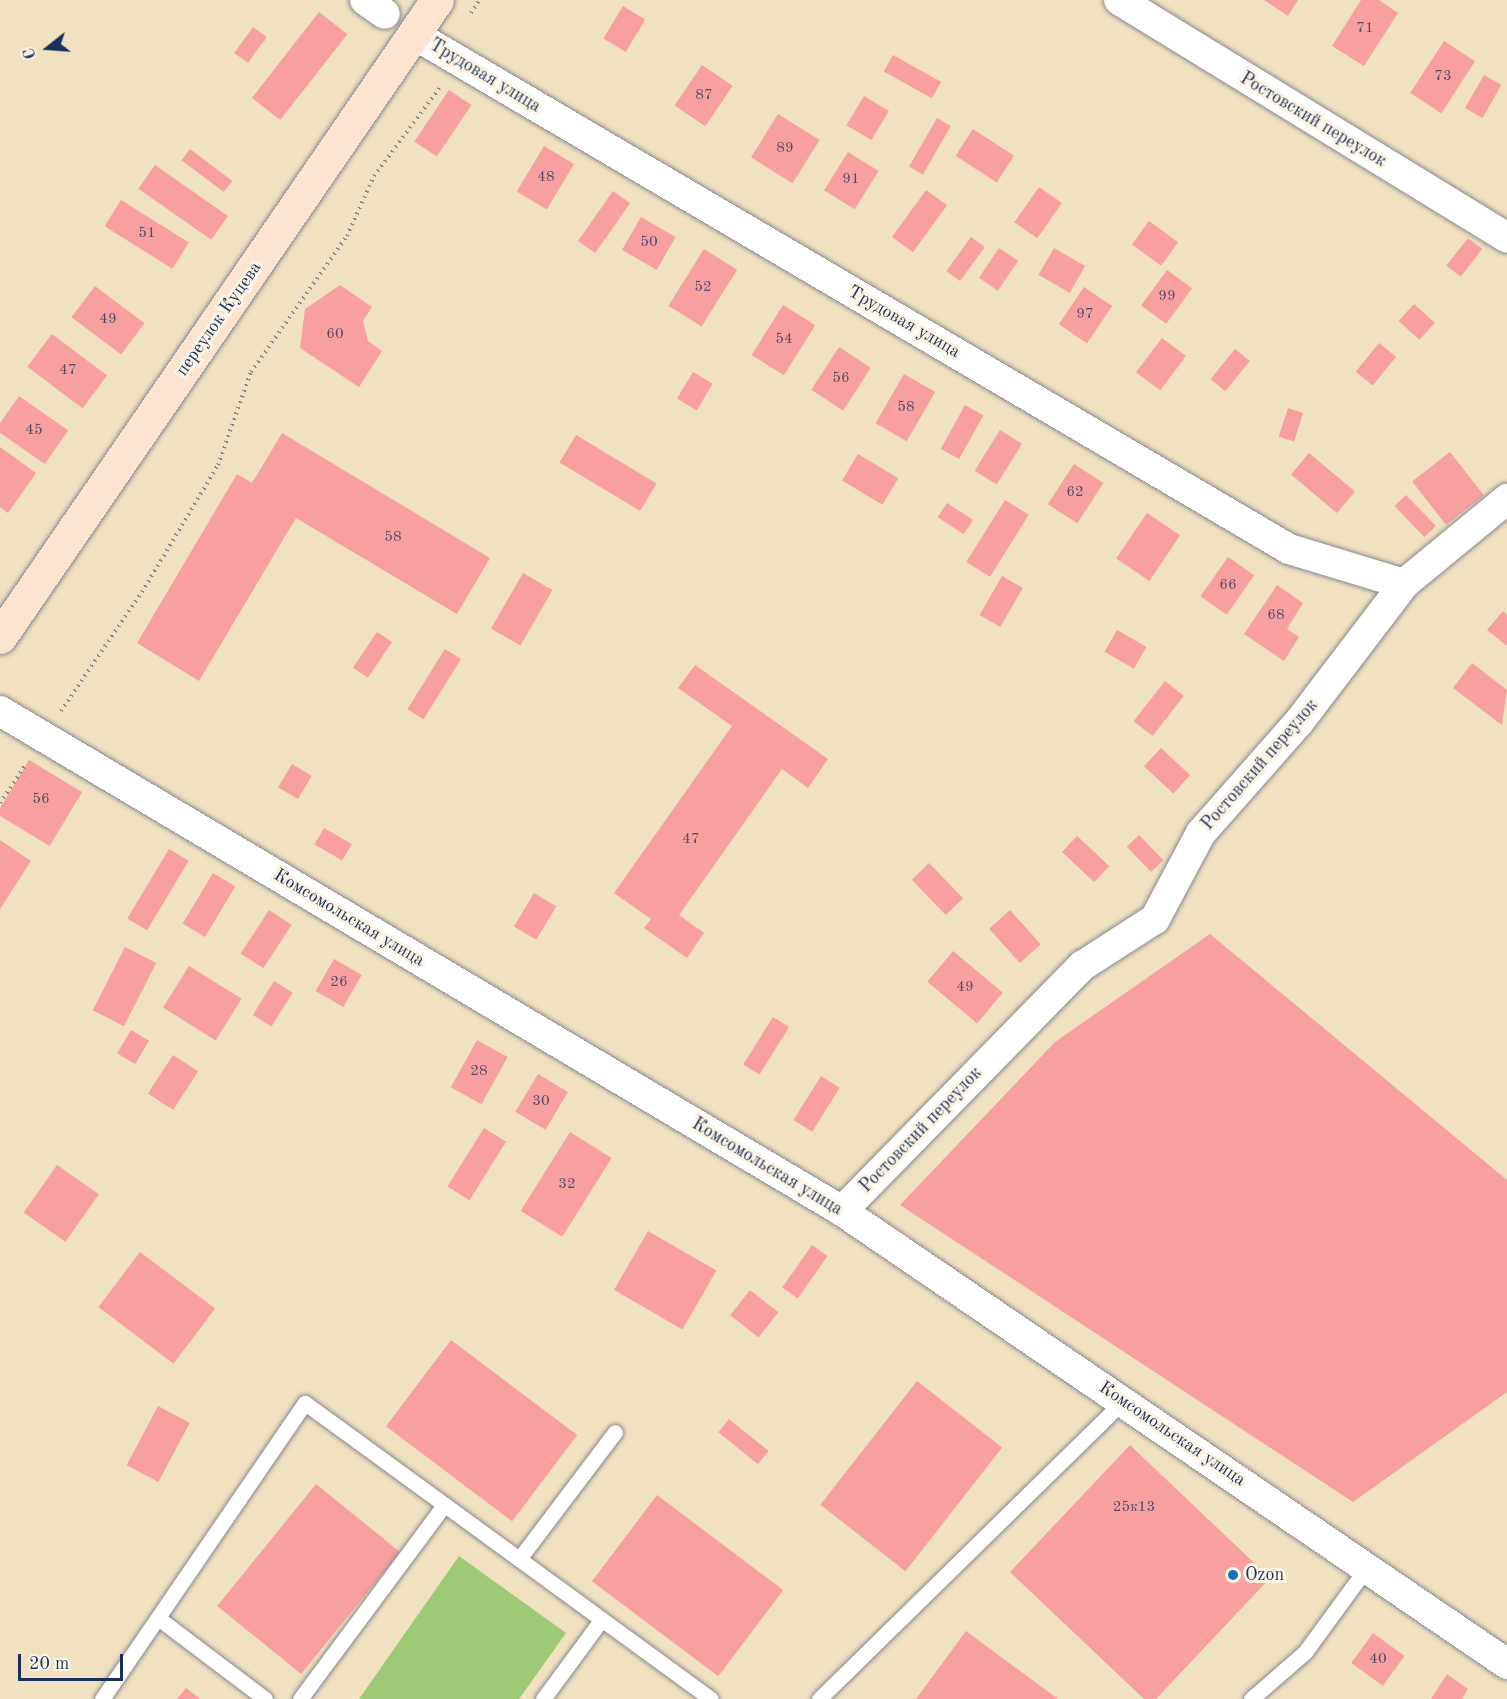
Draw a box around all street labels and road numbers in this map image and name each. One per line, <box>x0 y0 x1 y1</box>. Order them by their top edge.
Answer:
street label: Трудовая улица <box>425 34 545 118</box>
street label: Ростовский переулок <box>1236 68 1390 172</box>
street label: переулок Куцева <box>172 258 266 380</box>
street label: Трудовая улица <box>844 281 964 363</box>
street label: Ростовский переулок <box>1197 695 1323 835</box>
street label: Комсомольская улица <box>270 864 428 972</box>
street label: Ростовский переулок <box>855 1063 987 1197</box>
street label: Комсомольская улица <box>688 1113 846 1221</box>
street label: Комсомольская улица <box>1095 1377 1249 1491</box>

